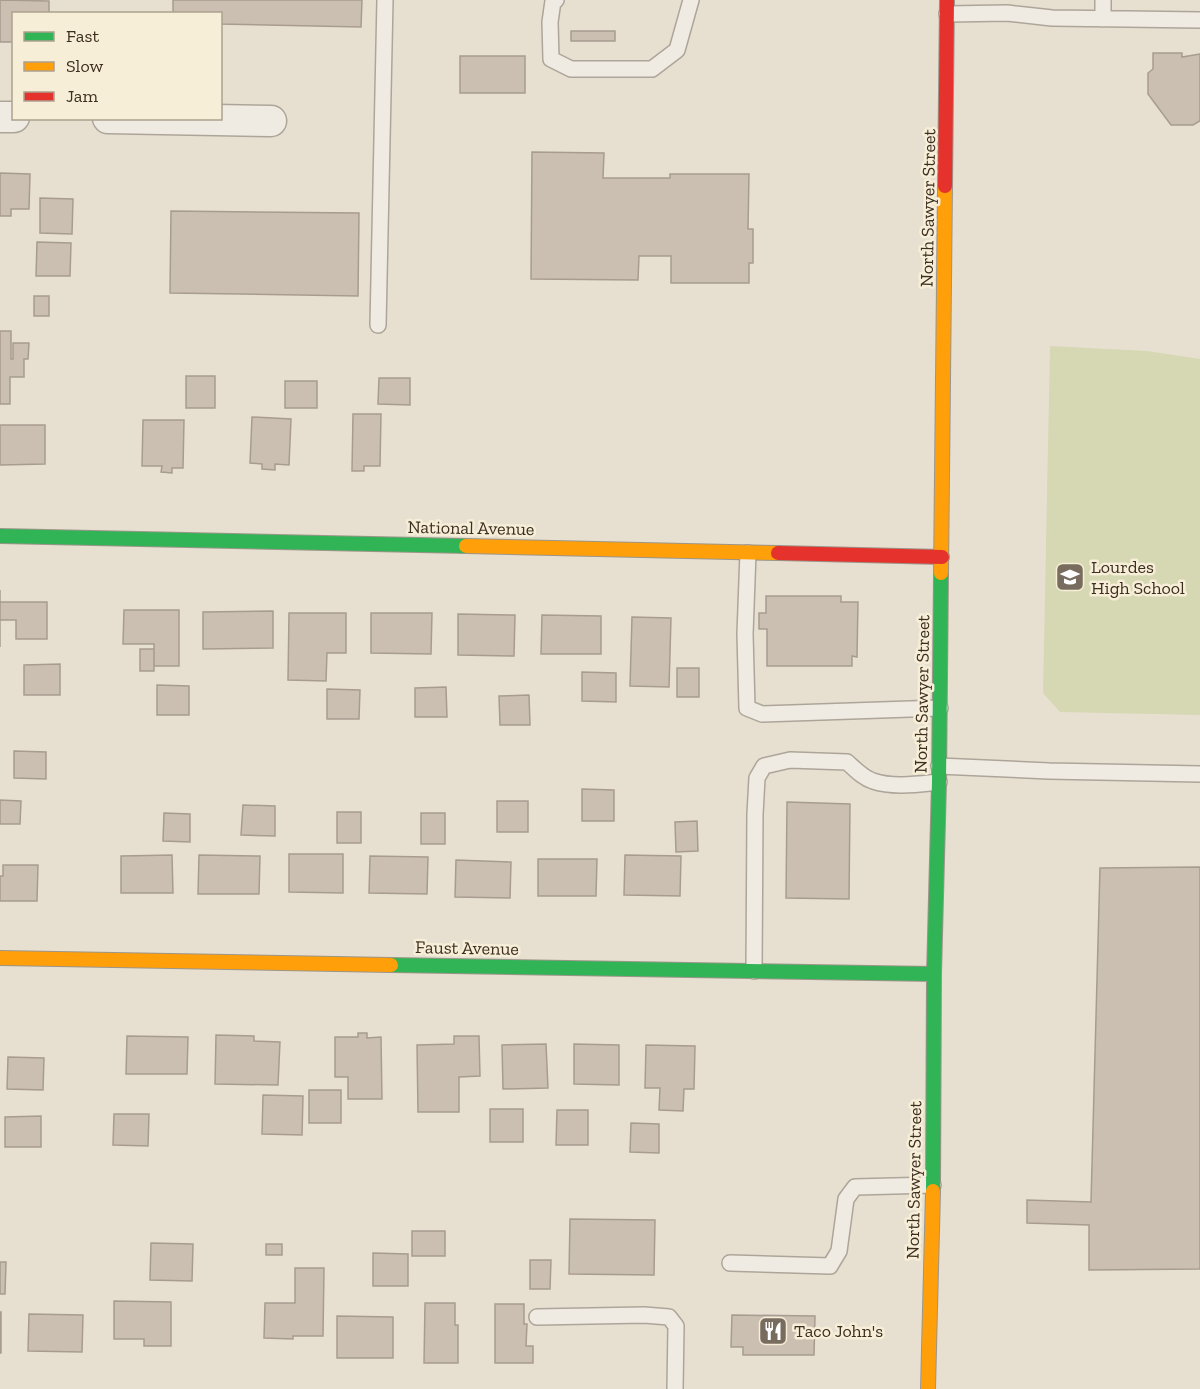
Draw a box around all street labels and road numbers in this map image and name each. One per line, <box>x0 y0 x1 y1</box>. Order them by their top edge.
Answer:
street label: North Sawyer Street <box>916 128 940 287</box>
street label: National Avenue <box>407 516 535 540</box>
street label: North Sawyer Street <box>910 614 934 773</box>
street label: Faust Avenue <box>415 936 519 960</box>
street label: North Sawyer Street <box>902 1100 926 1259</box>

